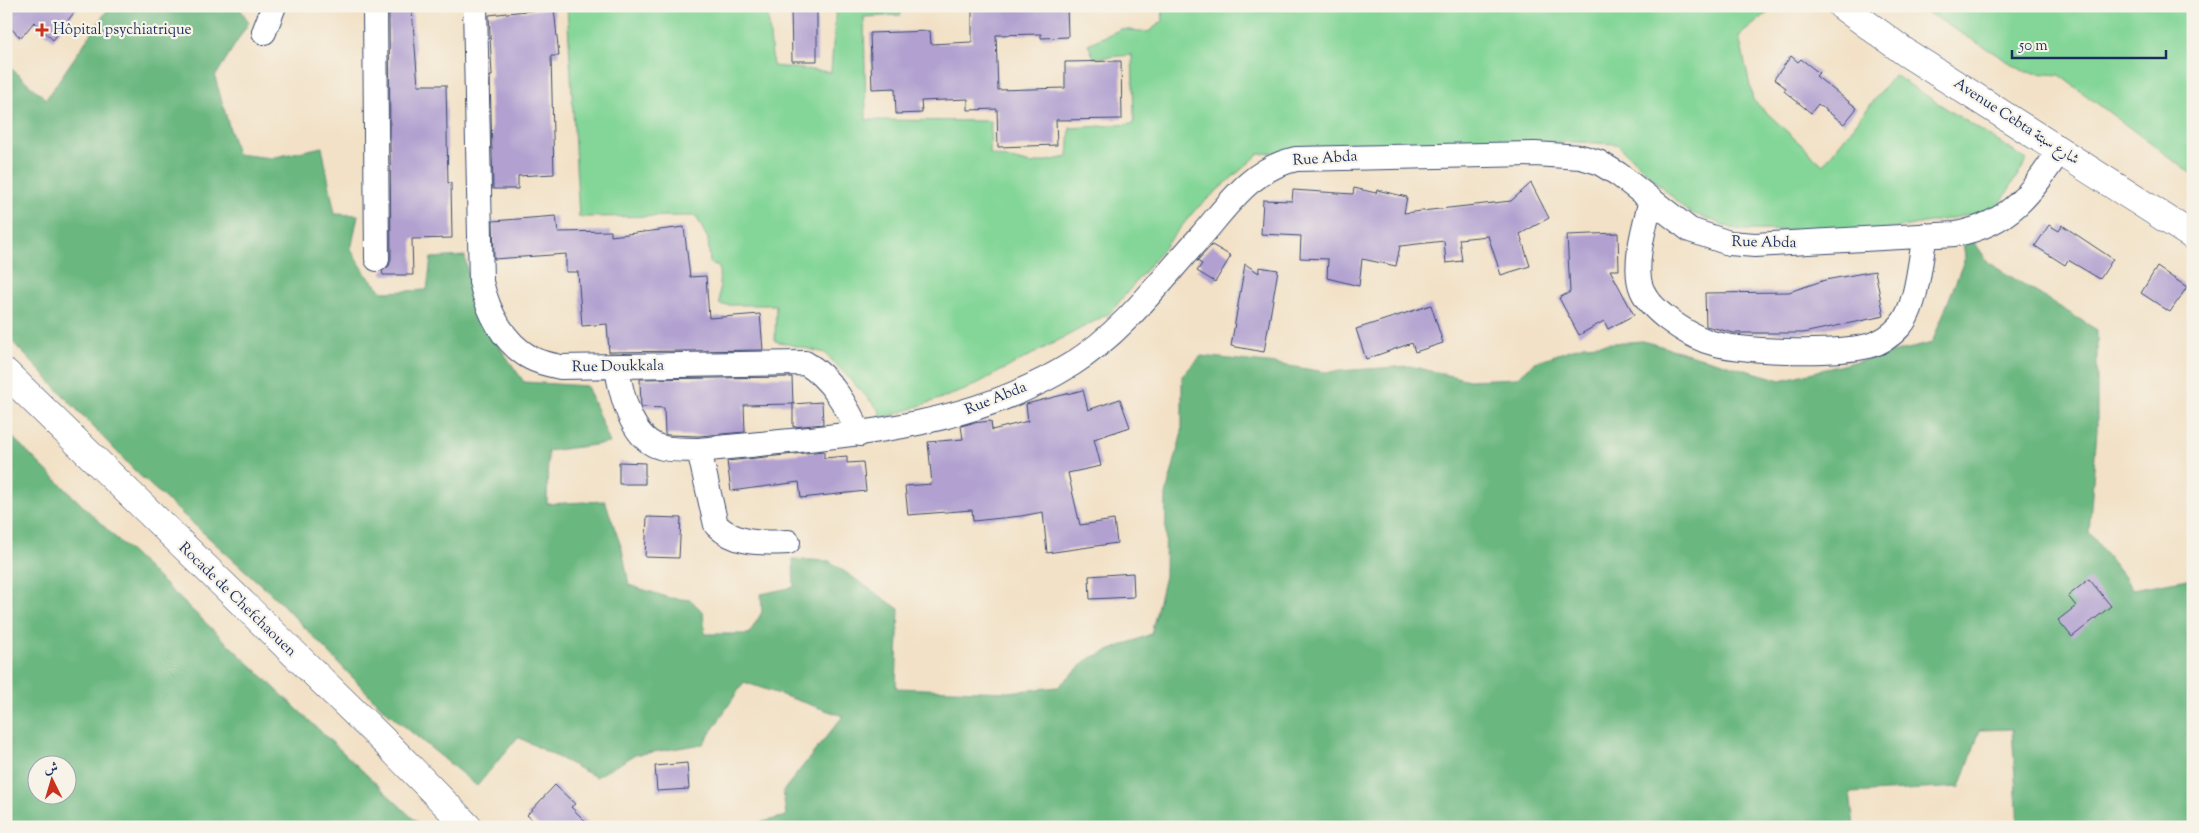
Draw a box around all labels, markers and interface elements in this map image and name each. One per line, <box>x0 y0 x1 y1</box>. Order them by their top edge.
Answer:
place label: Hôpital psychiatrique <box>53 20 192 41</box>
marker: Hôpital psychiatrique <box>35 23 49 37</box>
scale bar <box>2012 28 2165 60</box>
text: 50 m <box>2018 36 2048 57</box>
street label: Avenue Cebta شارع سبتة <box>1949 73 2083 171</box>
street label: Rue Abda <box>1292 146 1358 172</box>
street label: Rue Abda <box>1731 232 1797 254</box>
street label: Rue Doukkala <box>572 356 664 378</box>
street label: Rue Abda <box>962 377 1030 421</box>
street label: Rocade de Chefchaouen <box>173 538 301 662</box>
north arrow <box>28 756 78 806</box>
text: ش <box>43 758 59 780</box>

